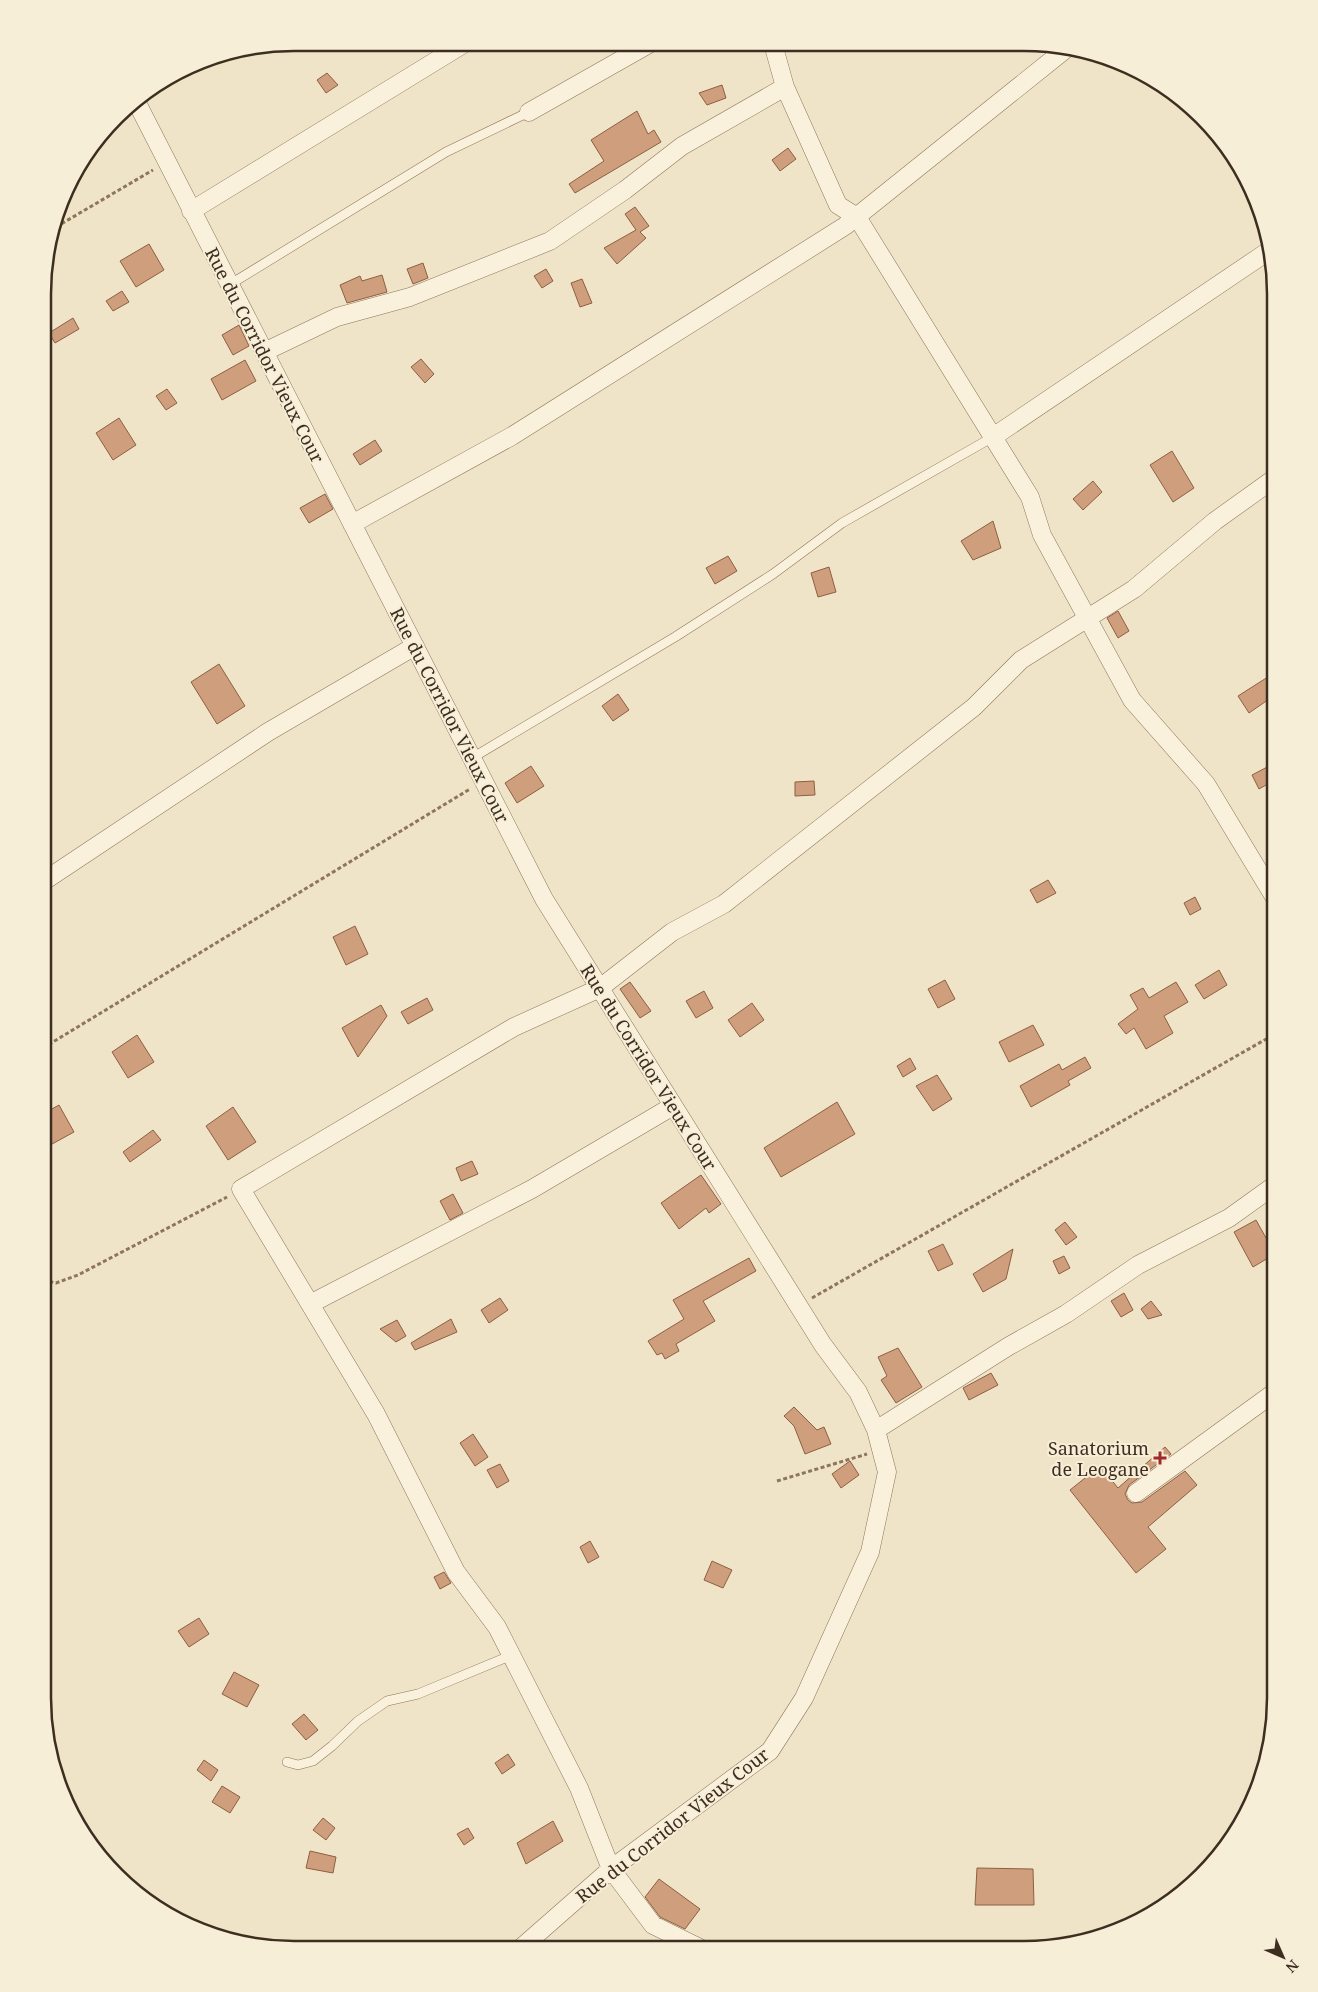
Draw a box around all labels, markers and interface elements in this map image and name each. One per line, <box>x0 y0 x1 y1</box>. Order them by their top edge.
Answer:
street label: Rue du Corridor Vieux Cour <box>200 243 330 467</box>
street label: Rue du Corridor Vieux Cour <box>385 603 515 827</box>
street label: Rue du Corridor Vieux Cour <box>576 959 723 1175</box>
place label: Sanatorium de Leogane <box>1048 1436 1149 1481</box>
marker: Sanatorium de Leogane <box>1153 1451 1167 1465</box>
street label: Rue du Corridor Vieux Cour <box>571 1742 774 1908</box>
north arrow <box>1258 1932 1308 1982</box>
text: N <box>1282 1956 1303 1977</box>

